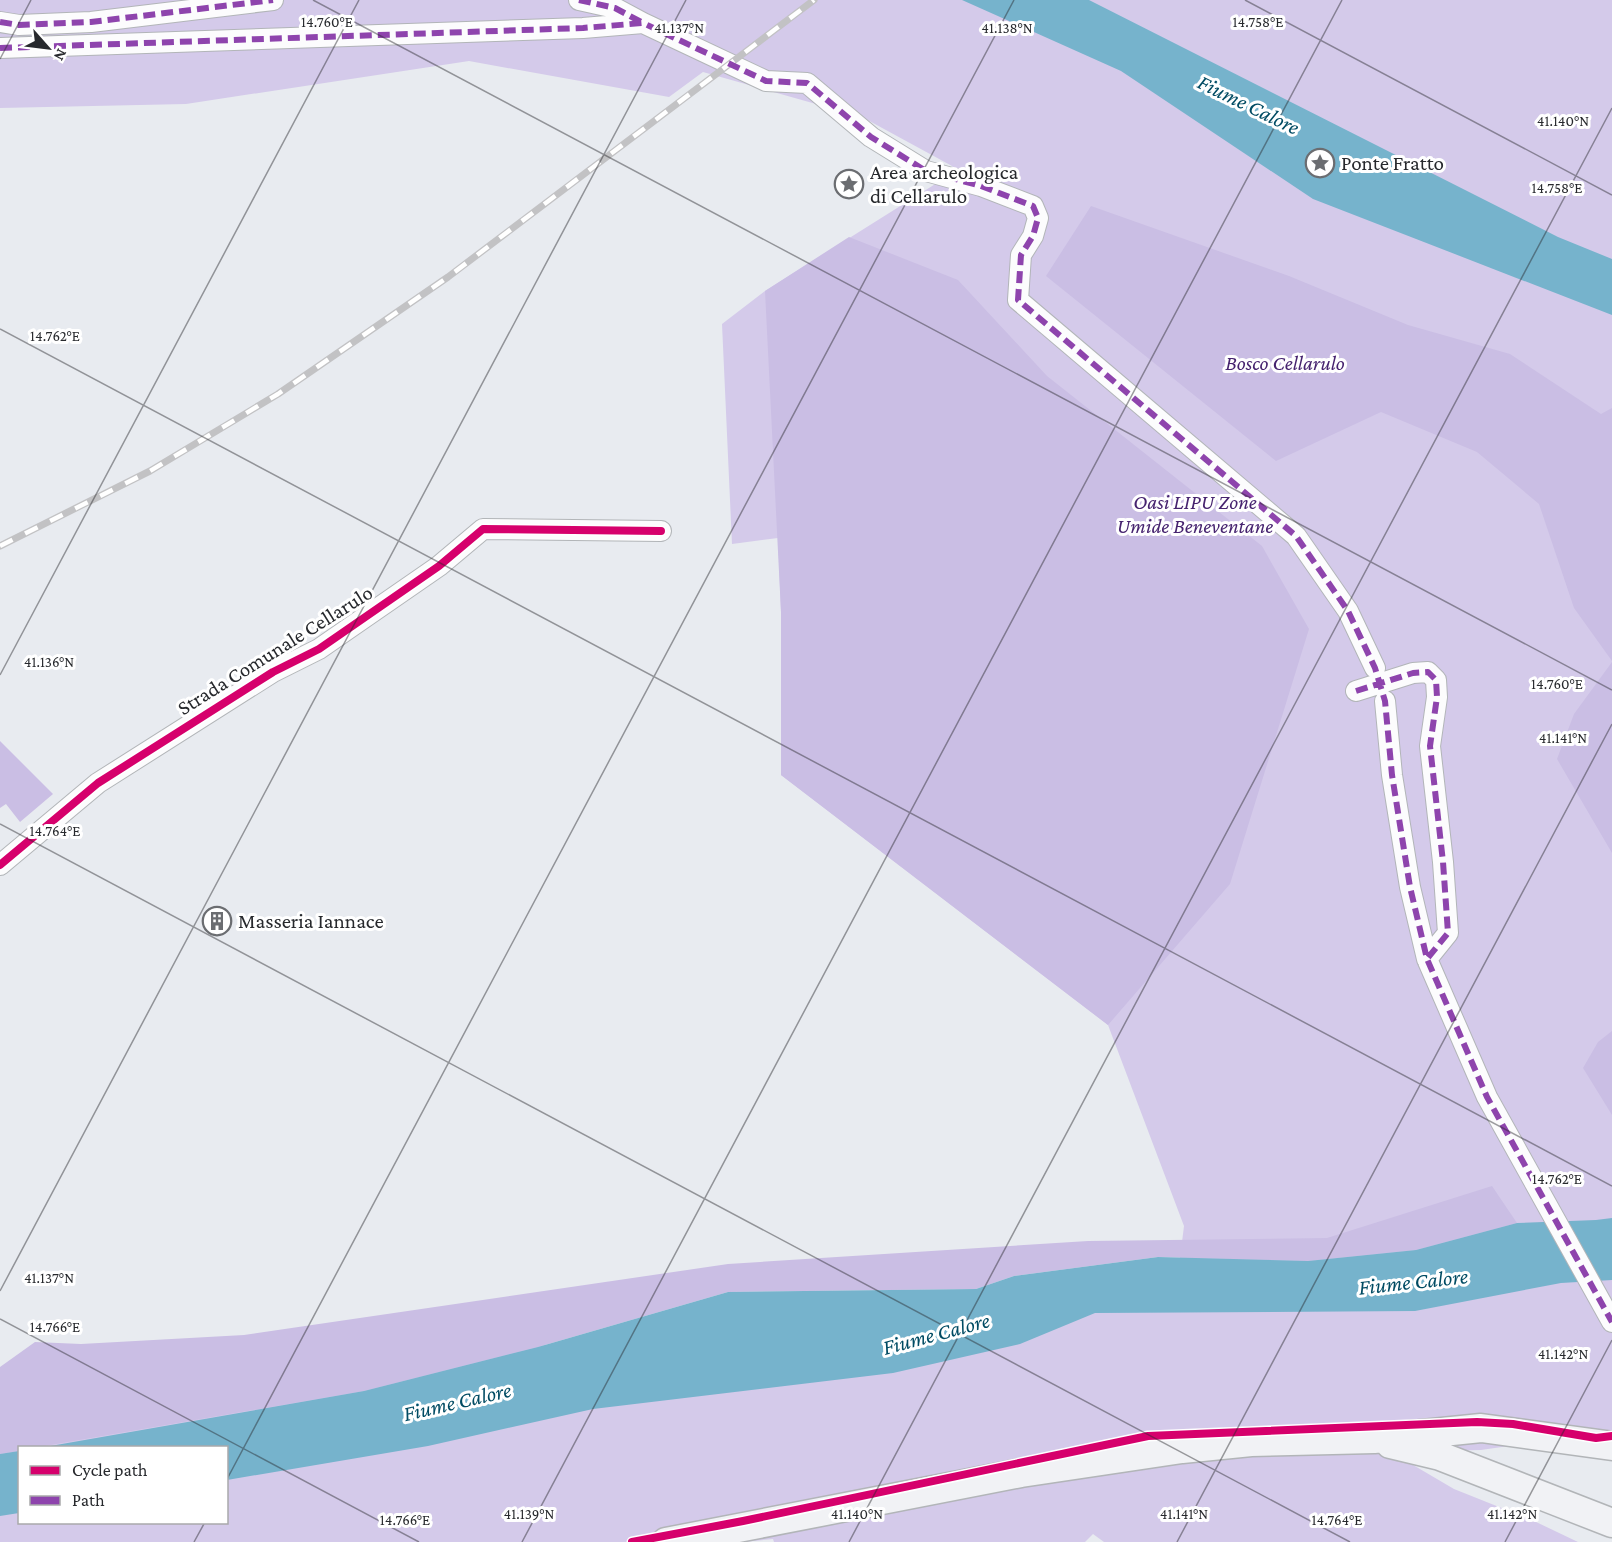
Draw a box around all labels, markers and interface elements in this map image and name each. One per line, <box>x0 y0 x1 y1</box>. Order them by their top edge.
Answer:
text: 14.760°E <box>301 14 353 30</box>
text: 14.758°E <box>1233 14 1283 30</box>
north arrow <box>18 18 78 78</box>
text: 41.137°N <box>654 20 704 36</box>
text: 41.138°N <box>981 20 1033 36</box>
text: N <box>51 46 71 64</box>
water label: Fiume Calore <box>1194 69 1304 140</box>
text: 41.140°N <box>1537 113 1589 129</box>
place icon: Ponte Fratto <box>1304 147 1336 179</box>
place label: Ponte Fratto <box>1341 151 1444 175</box>
place label: Area archeologica di Cellarulo <box>870 160 1018 208</box>
place icon: Area archeologica di Cellarulo <box>833 168 865 200</box>
text: 14.758°E <box>1532 180 1582 196</box>
text: 14.762°E <box>30 328 80 344</box>
park label: Bosco Cellarulo <box>1225 351 1345 375</box>
park label: Oasi LIPU Zone Umide Beneventane <box>1117 490 1273 538</box>
street label: Strada Comunale Cellarulo <box>173 580 377 720</box>
text: 41.136°N <box>24 654 74 670</box>
text: 14.760°E <box>1531 676 1583 692</box>
text: 41.141°N <box>1539 730 1587 746</box>
text: 14.764°E <box>30 823 80 839</box>
building icon: Masseria Iannace <box>201 905 233 937</box>
place label: Masseria Iannace <box>238 909 384 933</box>
text: 14.762°E <box>1532 1171 1582 1187</box>
water label: Fiume Calore <box>1357 1263 1470 1300</box>
text: 41.137°N <box>24 1270 74 1286</box>
water label: Fiume Calore <box>880 1307 993 1360</box>
text: 14.766°E <box>30 1319 80 1335</box>
text: 41.142°N <box>1538 1346 1588 1362</box>
water label: Fiume Calore <box>401 1377 514 1426</box>
legend <box>18 1446 228 1524</box>
text: Cycle path <box>72 1460 148 1480</box>
text: Path <box>72 1490 105 1510</box>
text: 41.139°N <box>504 1506 555 1522</box>
text: 41.140°N <box>831 1506 883 1522</box>
text: 41.141°N <box>1160 1506 1208 1522</box>
text: 41.142°N <box>1487 1506 1537 1522</box>
text: 14.766°E <box>380 1512 430 1528</box>
text: 14.764°E <box>1312 1512 1362 1528</box>

